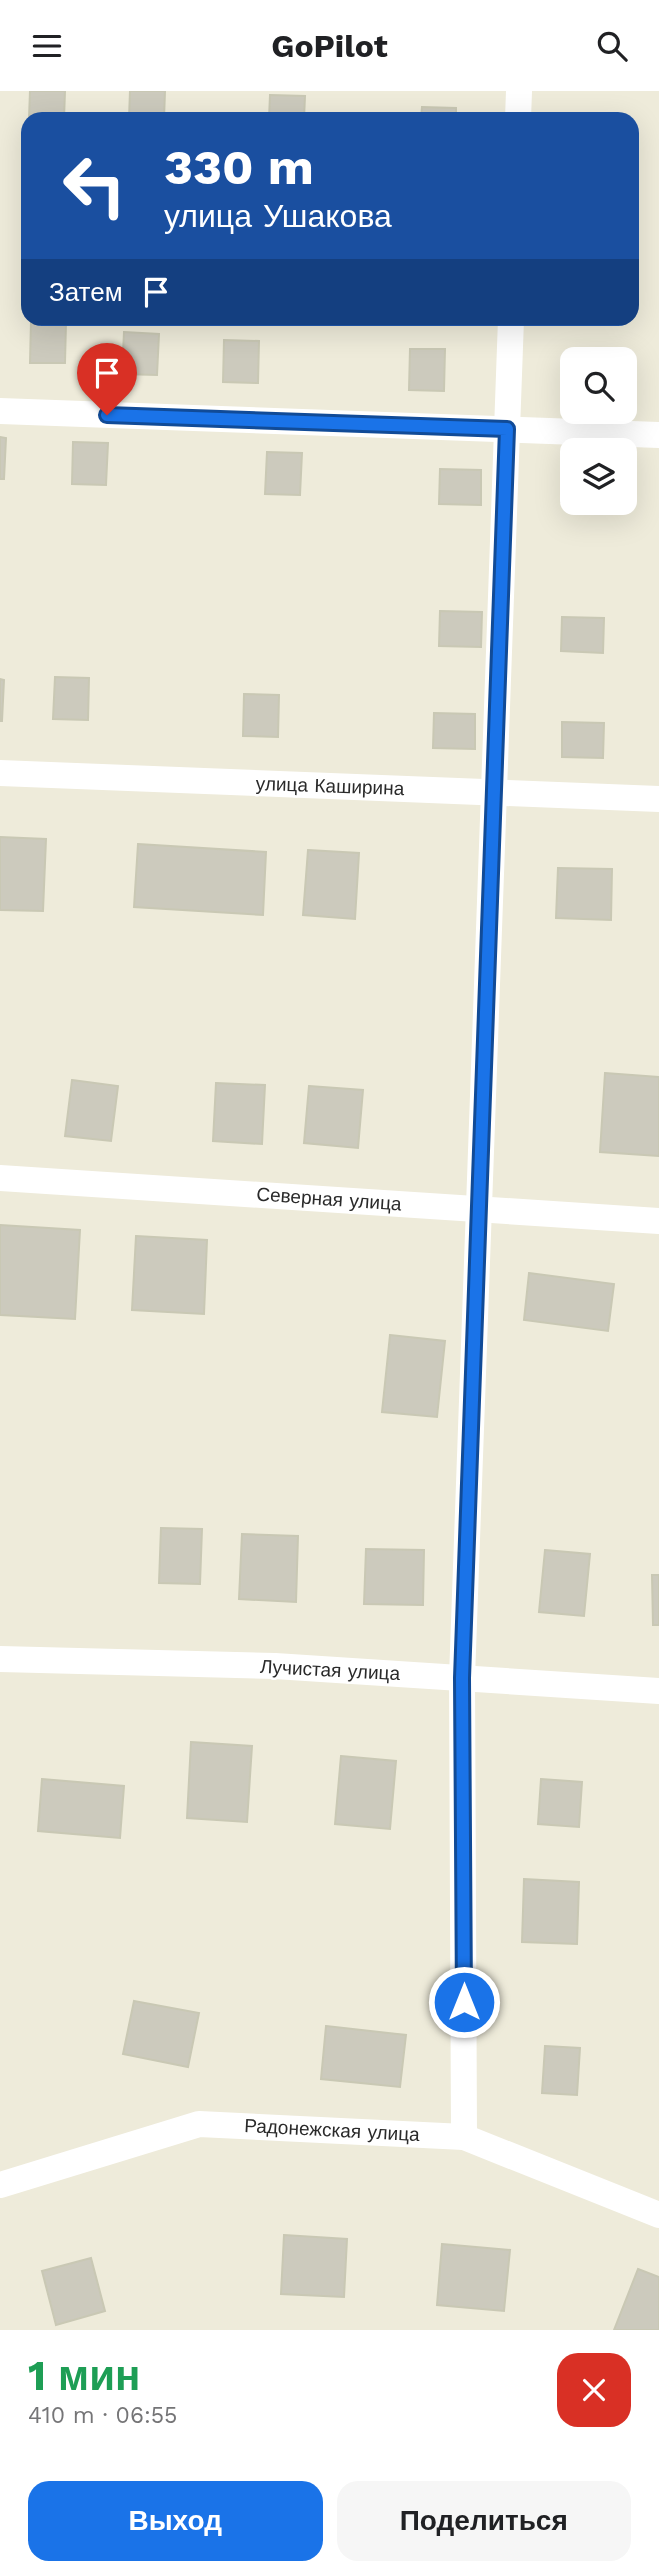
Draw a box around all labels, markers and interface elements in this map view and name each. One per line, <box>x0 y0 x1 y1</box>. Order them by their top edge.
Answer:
icon: menu <box>28 27 66 65</box>
text: GoPilot <box>271 27 388 65</box>
icon: search <box>593 27 631 65</box>
text: 330 m <box>164 138 314 196</box>
icon: left <box>49 140 140 231</box>
text: улица Ушакова <box>164 197 392 235</box>
icon: arrive <box>137 273 175 311</box>
text: Затем <box>49 277 123 307</box>
pin <box>77 343 137 415</box>
map controls <box>560 347 637 515</box>
button: search <box>560 347 637 424</box>
icon: arrive <box>88 354 126 392</box>
button: layers <box>560 438 637 515</box>
street label: улица Каширина <box>255 772 405 800</box>
street label: Северная улица <box>256 1182 403 1216</box>
street label: Лучистая улица <box>259 1655 401 1685</box>
position arrow <box>427 1965 501 2039</box>
street label: Радонежская улица <box>244 2114 421 2146</box>
text: 1 мин <box>28 2351 140 2400</box>
button: close <box>557 2353 631 2427</box>
text: 410 m · 06:55 <box>28 2402 177 2429</box>
button: Выход <box>28 2481 323 2561</box>
button: Поделиться <box>337 2481 631 2561</box>

